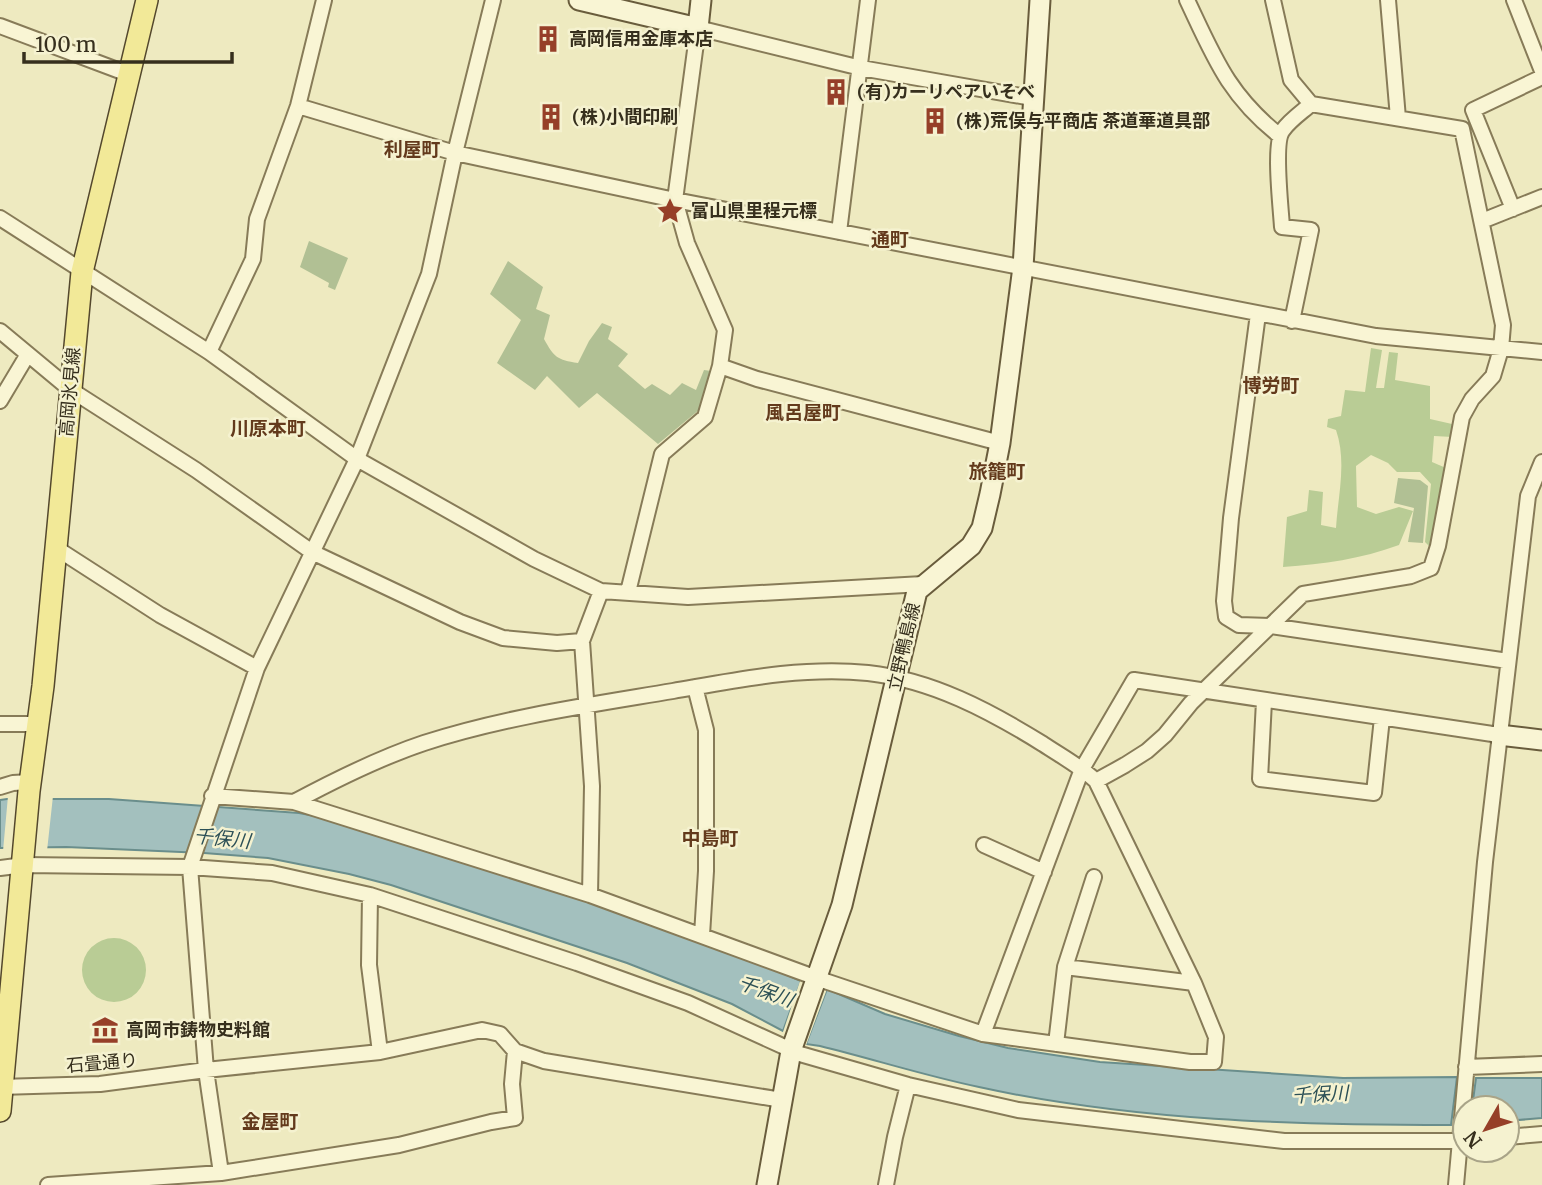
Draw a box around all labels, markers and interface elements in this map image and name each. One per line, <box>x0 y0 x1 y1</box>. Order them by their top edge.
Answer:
scale bar <box>24 21 233 65</box>
building icon: 高岡信用金庫本店 <box>533 24 563 54</box>
place label: 高岡信用金庫本店 <box>569 27 713 50</box>
text: 100 m <box>35 31 97 58</box>
building icon: (有)カーリペアいそべ <box>821 77 851 107</box>
place label: (有)カーリペアいそべ <box>857 80 1035 103</box>
building icon: (株)小間印刷 <box>536 102 566 132</box>
place label: (株)小間印刷 <box>572 105 678 128</box>
building icon: (株)荒俣与平商店 茶道華道具部 <box>920 106 950 136</box>
place label: (株)荒俣与平商店 茶道華道具部 <box>956 109 1210 132</box>
district label: 利屋町 <box>383 137 441 161</box>
place icon: 富山県里程元標 <box>655 196 685 226</box>
place label: 富山県里程元標 <box>691 199 817 222</box>
district label: 通町 <box>871 227 909 251</box>
street label: 高岡氷見線 <box>54 346 85 438</box>
district label: 博労町 <box>1242 373 1300 397</box>
district label: 風呂屋町 <box>765 400 841 424</box>
district label: 川原本町 <box>230 416 306 440</box>
district label: 旅籠町 <box>968 459 1026 483</box>
street label: 立野鴨島線 <box>882 600 925 693</box>
water label: 千保川 <box>192 823 254 853</box>
district label: 中島町 <box>681 826 739 850</box>
water label: 千保川 <box>735 970 799 1013</box>
museum icon: 高岡市鋳物史料館 <box>90 1015 120 1045</box>
place label: 高岡市鋳物史料館 <box>126 1018 270 1041</box>
street label: 石畳通り <box>65 1048 139 1077</box>
water label: 千保川 <box>1291 1080 1351 1107</box>
north arrow <box>1451 1094 1521 1164</box>
district label: 金屋町 <box>241 1109 299 1133</box>
text: N <box>1459 1126 1487 1153</box>

